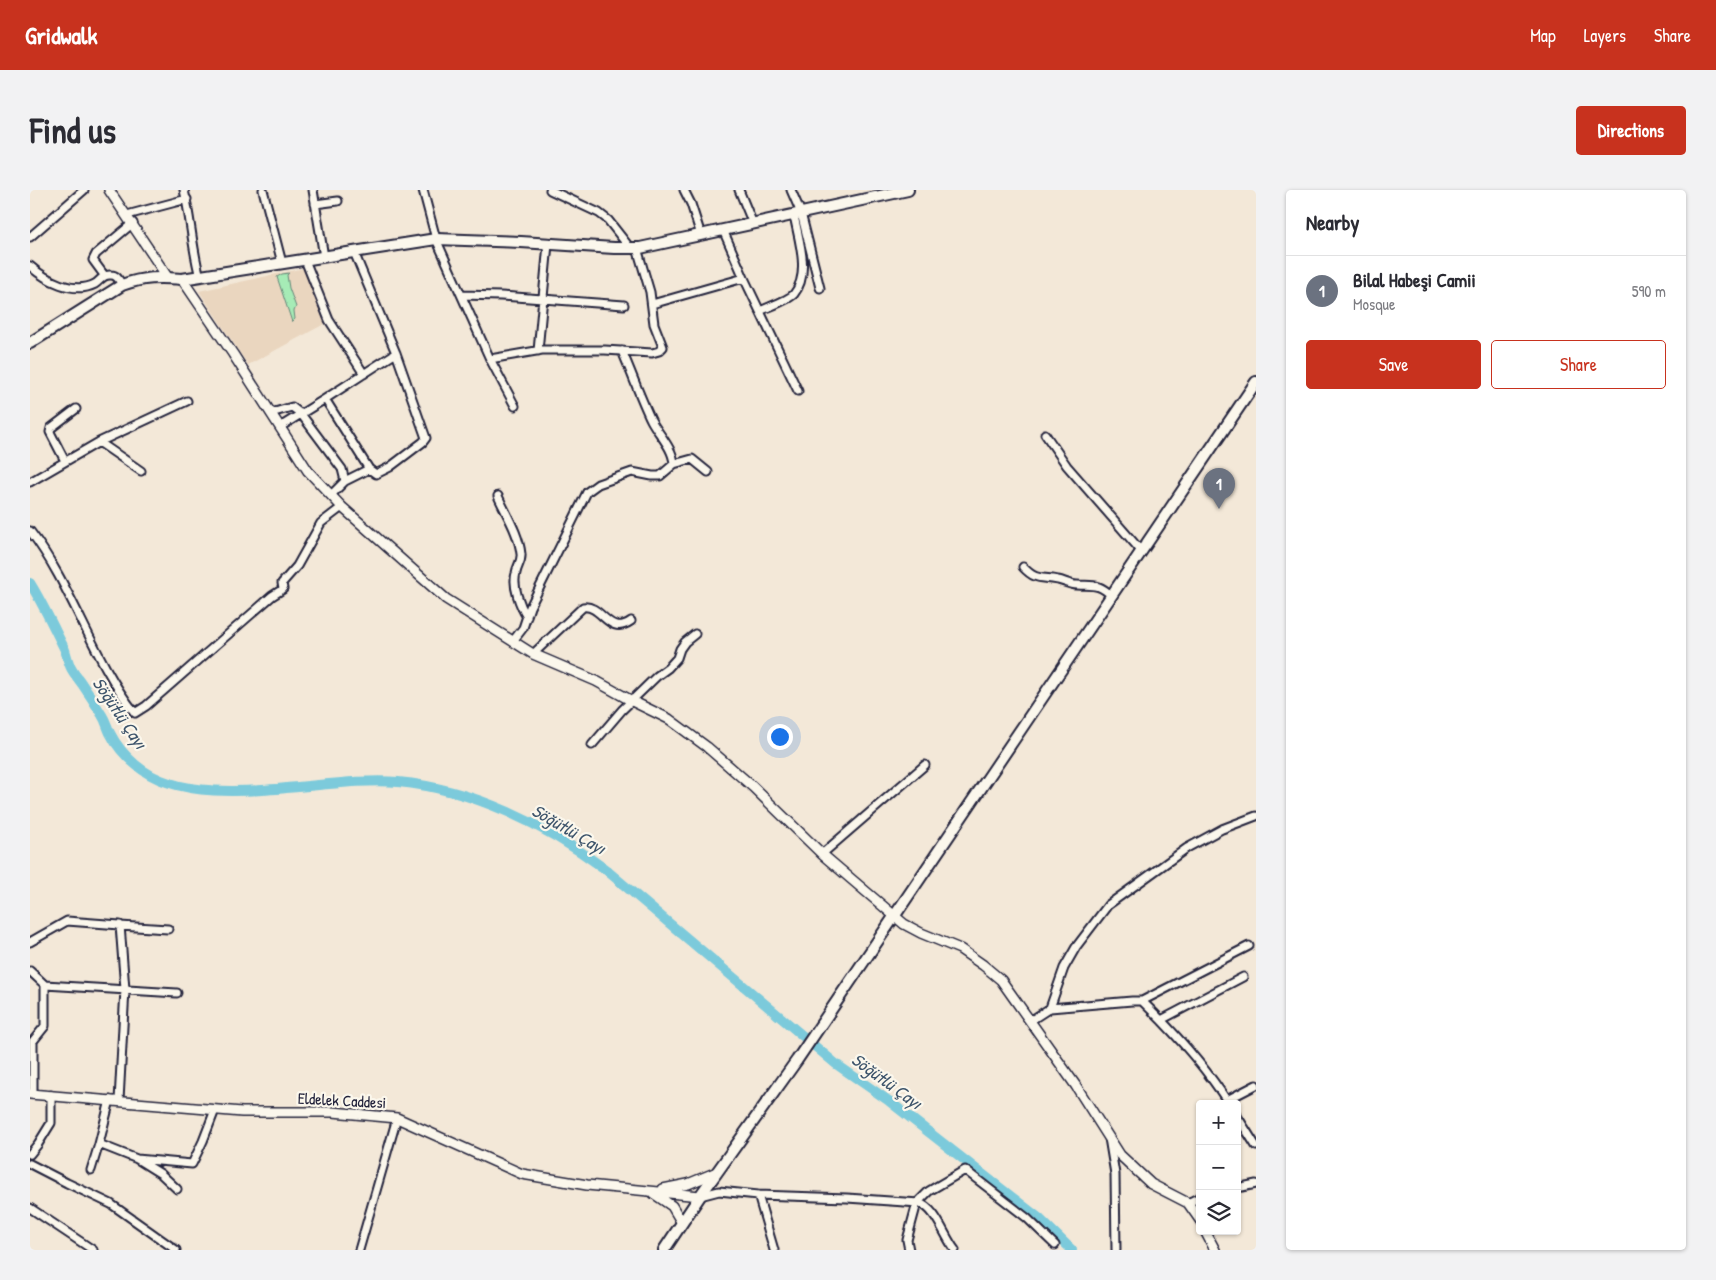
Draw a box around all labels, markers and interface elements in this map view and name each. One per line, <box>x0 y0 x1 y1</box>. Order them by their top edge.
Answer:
text: Gridwalk <box>25 19 97 51</box>
text: Map <box>1530 23 1556 48</box>
text: Layers <box>1584 23 1626 48</box>
text: Share <box>1654 23 1691 48</box>
button: Directions <box>1576 106 1686 155</box>
text: Find us <box>30 107 116 154</box>
text: Nearby <box>1306 208 1359 237</box>
text: Bilal Habeşi Camii <box>1353 267 1476 293</box>
text: 1 <box>1319 280 1325 302</box>
text: 590 m <box>1632 280 1666 302</box>
text: Mosque <box>1353 293 1395 315</box>
button: Save <box>1306 340 1481 389</box>
button: Share <box>1491 340 1666 389</box>
pin: 1 <box>1203 468 1235 509</box>
water label: Söğütlü Çayı <box>87 672 154 755</box>
your location <box>767 724 793 750</box>
water label: Söğütlü Çayı <box>527 798 611 861</box>
water label: Söğütlü Çayı <box>847 1047 928 1116</box>
street label: Eldelek Caddesi <box>297 1087 387 1113</box>
map controls <box>1196 1100 1241 1235</box>
button: + <box>1196 1100 1241 1145</box>
button: − <box>1196 1145 1241 1190</box>
button: layers <box>1196 1190 1241 1235</box>

